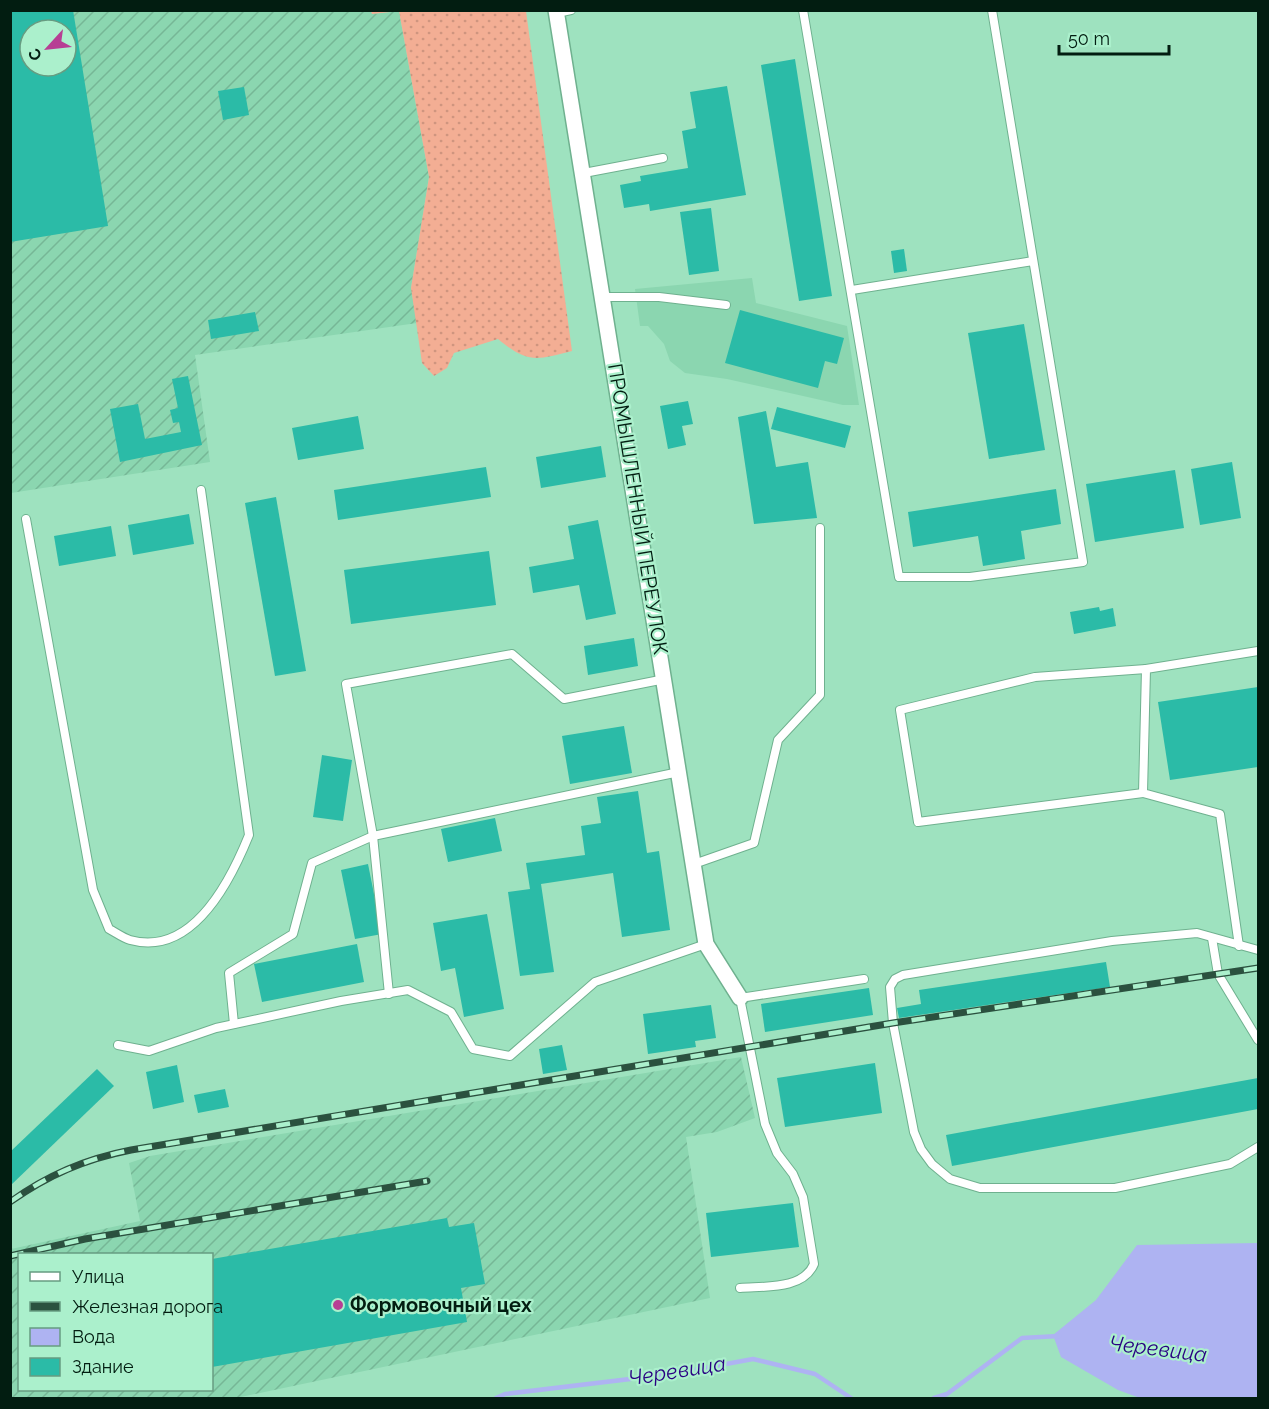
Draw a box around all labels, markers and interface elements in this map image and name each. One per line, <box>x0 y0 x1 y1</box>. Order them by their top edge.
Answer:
north arrow <box>18 18 78 78</box>
scale bar <box>1059 18 1168 56</box>
text: 50 m <box>1068 28 1110 49</box>
text: С <box>24 45 46 64</box>
street label: ПРОМЫШЛЕННЫЙ ПЕРЕУЛОК <box>603 362 673 657</box>
legend <box>18 1253 213 1391</box>
text: Улица <box>72 1266 124 1287</box>
place label: Формовочный цех <box>350 1293 532 1317</box>
text: Железная дорога <box>72 1296 223 1317</box>
marker: Формовочный цех <box>331 1298 345 1312</box>
text: Вода <box>72 1326 115 1347</box>
water label: Черевица <box>1108 1330 1208 1367</box>
water label: Черевица <box>626 1350 728 1391</box>
text: Здание <box>72 1356 134 1377</box>

